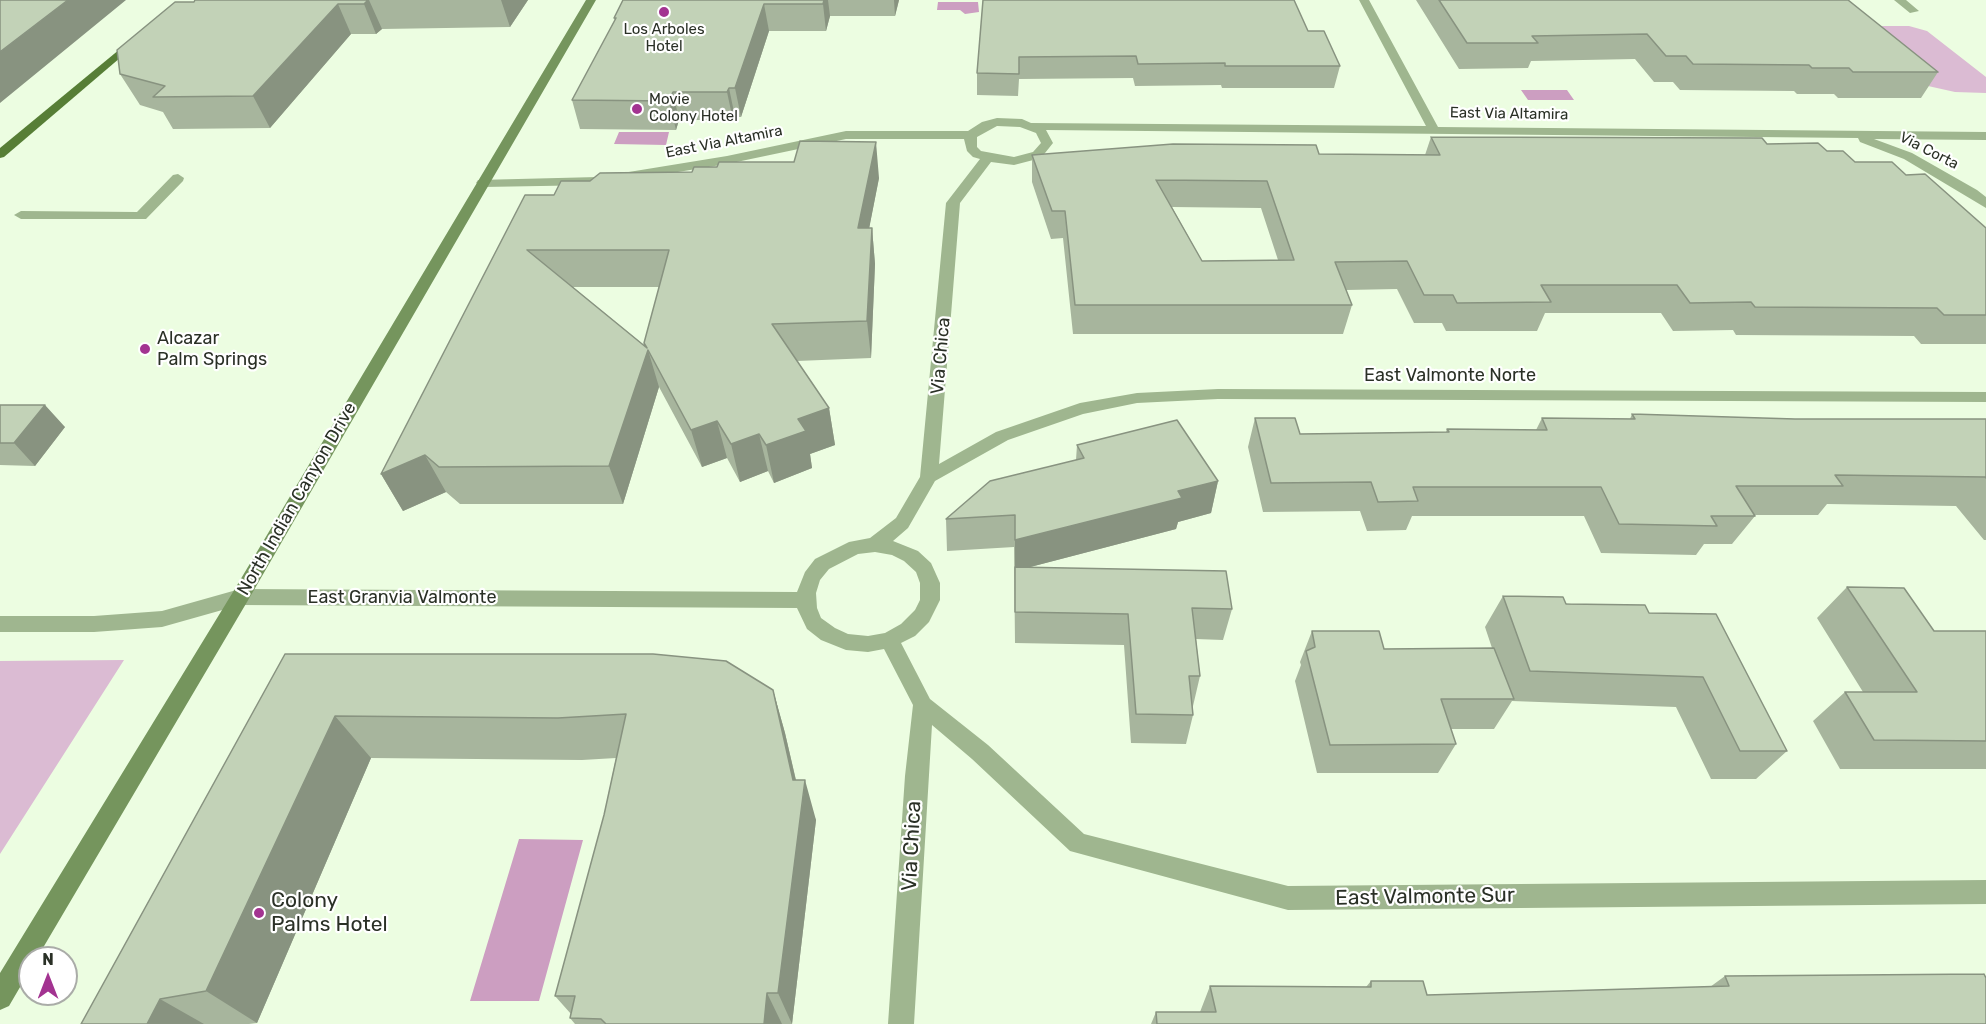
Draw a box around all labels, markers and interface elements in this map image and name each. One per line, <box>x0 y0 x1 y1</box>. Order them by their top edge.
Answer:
marker: Los Arboles Hotel <box>657 5 671 19</box>
place label: Los Arboles Hotel <box>623 21 705 56</box>
place label: Movie Colony Hotel <box>649 91 738 126</box>
marker: Movie Colony Hotel <box>630 102 644 116</box>
street label: East Via Altamira <box>1450 104 1568 124</box>
street label: East Via Altamira <box>664 122 784 162</box>
street label: Via Corta <box>1896 128 1962 174</box>
street label: Via Chica <box>927 316 955 396</box>
place label: Alcazar Palm Springs <box>157 328 267 370</box>
marker: Alcazar Palm Springs <box>138 342 152 356</box>
street label: East Valmonte Norte <box>1364 365 1536 387</box>
street label: North Indian Canyon Drive <box>233 399 361 599</box>
street label: East Granvia Valmonte <box>308 587 496 609</box>
street label: Via Chica <box>897 800 927 892</box>
street label: East Valmonte Sur <box>1335 883 1515 911</box>
place label: Colony Palms Hotel <box>271 888 388 938</box>
marker: Colony Palms Hotel <box>252 906 266 920</box>
north arrow <box>18 946 78 1006</box>
text: N <box>42 950 54 969</box>

